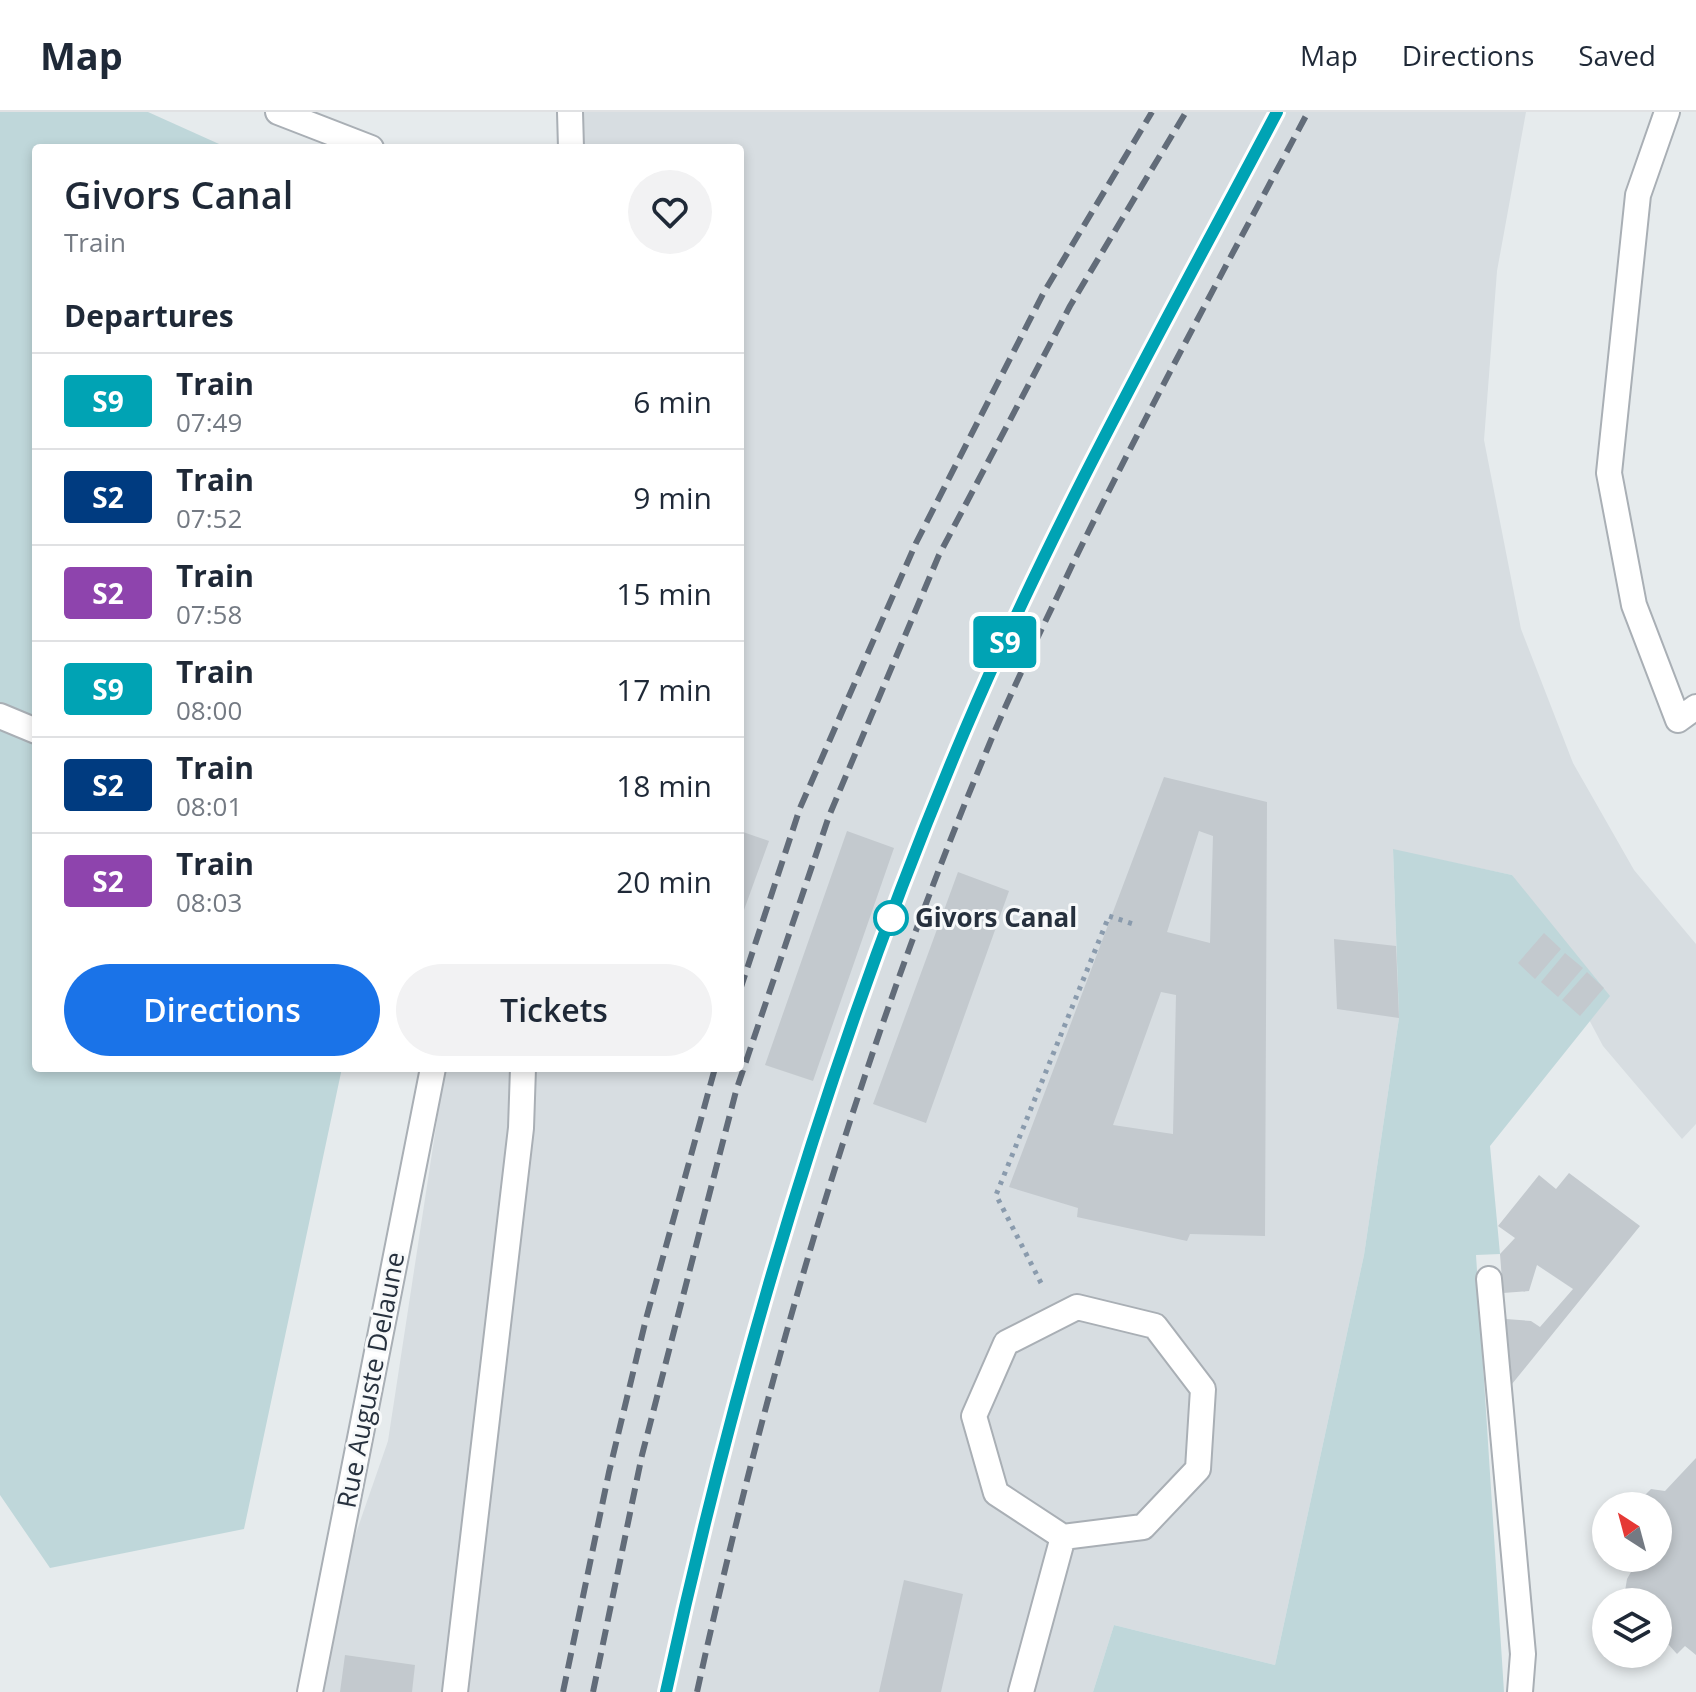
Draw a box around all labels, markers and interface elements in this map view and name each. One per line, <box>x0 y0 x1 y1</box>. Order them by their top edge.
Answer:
text: Map <box>40 29 123 81</box>
text: Map <box>1300 36 1358 74</box>
text: Directions <box>1402 36 1534 74</box>
text: Saved <box>1578 36 1656 74</box>
text: Givors Canal <box>64 168 293 220</box>
button: heart <box>628 170 712 254</box>
text: Train <box>64 224 126 260</box>
text: Departures <box>64 295 234 336</box>
text: Train <box>176 363 254 404</box>
text: 6 min <box>633 381 712 422</box>
text: S9 <box>92 382 124 420</box>
text: 07:49 <box>176 404 242 440</box>
text: Train <box>176 459 254 500</box>
text: 9 min <box>633 477 712 518</box>
text: S2 <box>92 478 124 516</box>
text: 07:52 <box>176 500 242 536</box>
text: Train <box>176 555 254 596</box>
text: 15 min <box>616 573 712 614</box>
text: S2 <box>92 574 124 612</box>
text: 07:58 <box>176 596 242 632</box>
line badge: S9 <box>969 616 1041 668</box>
text: S9 <box>989 623 1021 661</box>
text: Train <box>176 651 254 692</box>
text: 17 min <box>616 669 712 710</box>
text: S9 <box>92 670 124 708</box>
text: 08:00 <box>176 692 242 728</box>
text: Train <box>176 747 254 788</box>
text: 18 min <box>616 765 712 806</box>
text: S2 <box>92 766 124 804</box>
text: 08:01 <box>176 788 242 824</box>
text: Train <box>176 843 254 884</box>
text: 20 min <box>616 861 712 902</box>
text: S2 <box>92 862 124 900</box>
text: 08:03 <box>176 884 242 920</box>
place label: Givors Canal <box>915 899 1077 935</box>
marker: Givors Canal <box>874 901 908 935</box>
button: Directions <box>64 964 380 1056</box>
button: Tickets <box>396 964 712 1056</box>
street label: Rue Auguste Delaune <box>328 1249 412 1511</box>
north arrow <box>1592 1492 1672 1572</box>
map controls <box>1592 1492 1672 1668</box>
button: layers <box>1592 1588 1672 1668</box>

